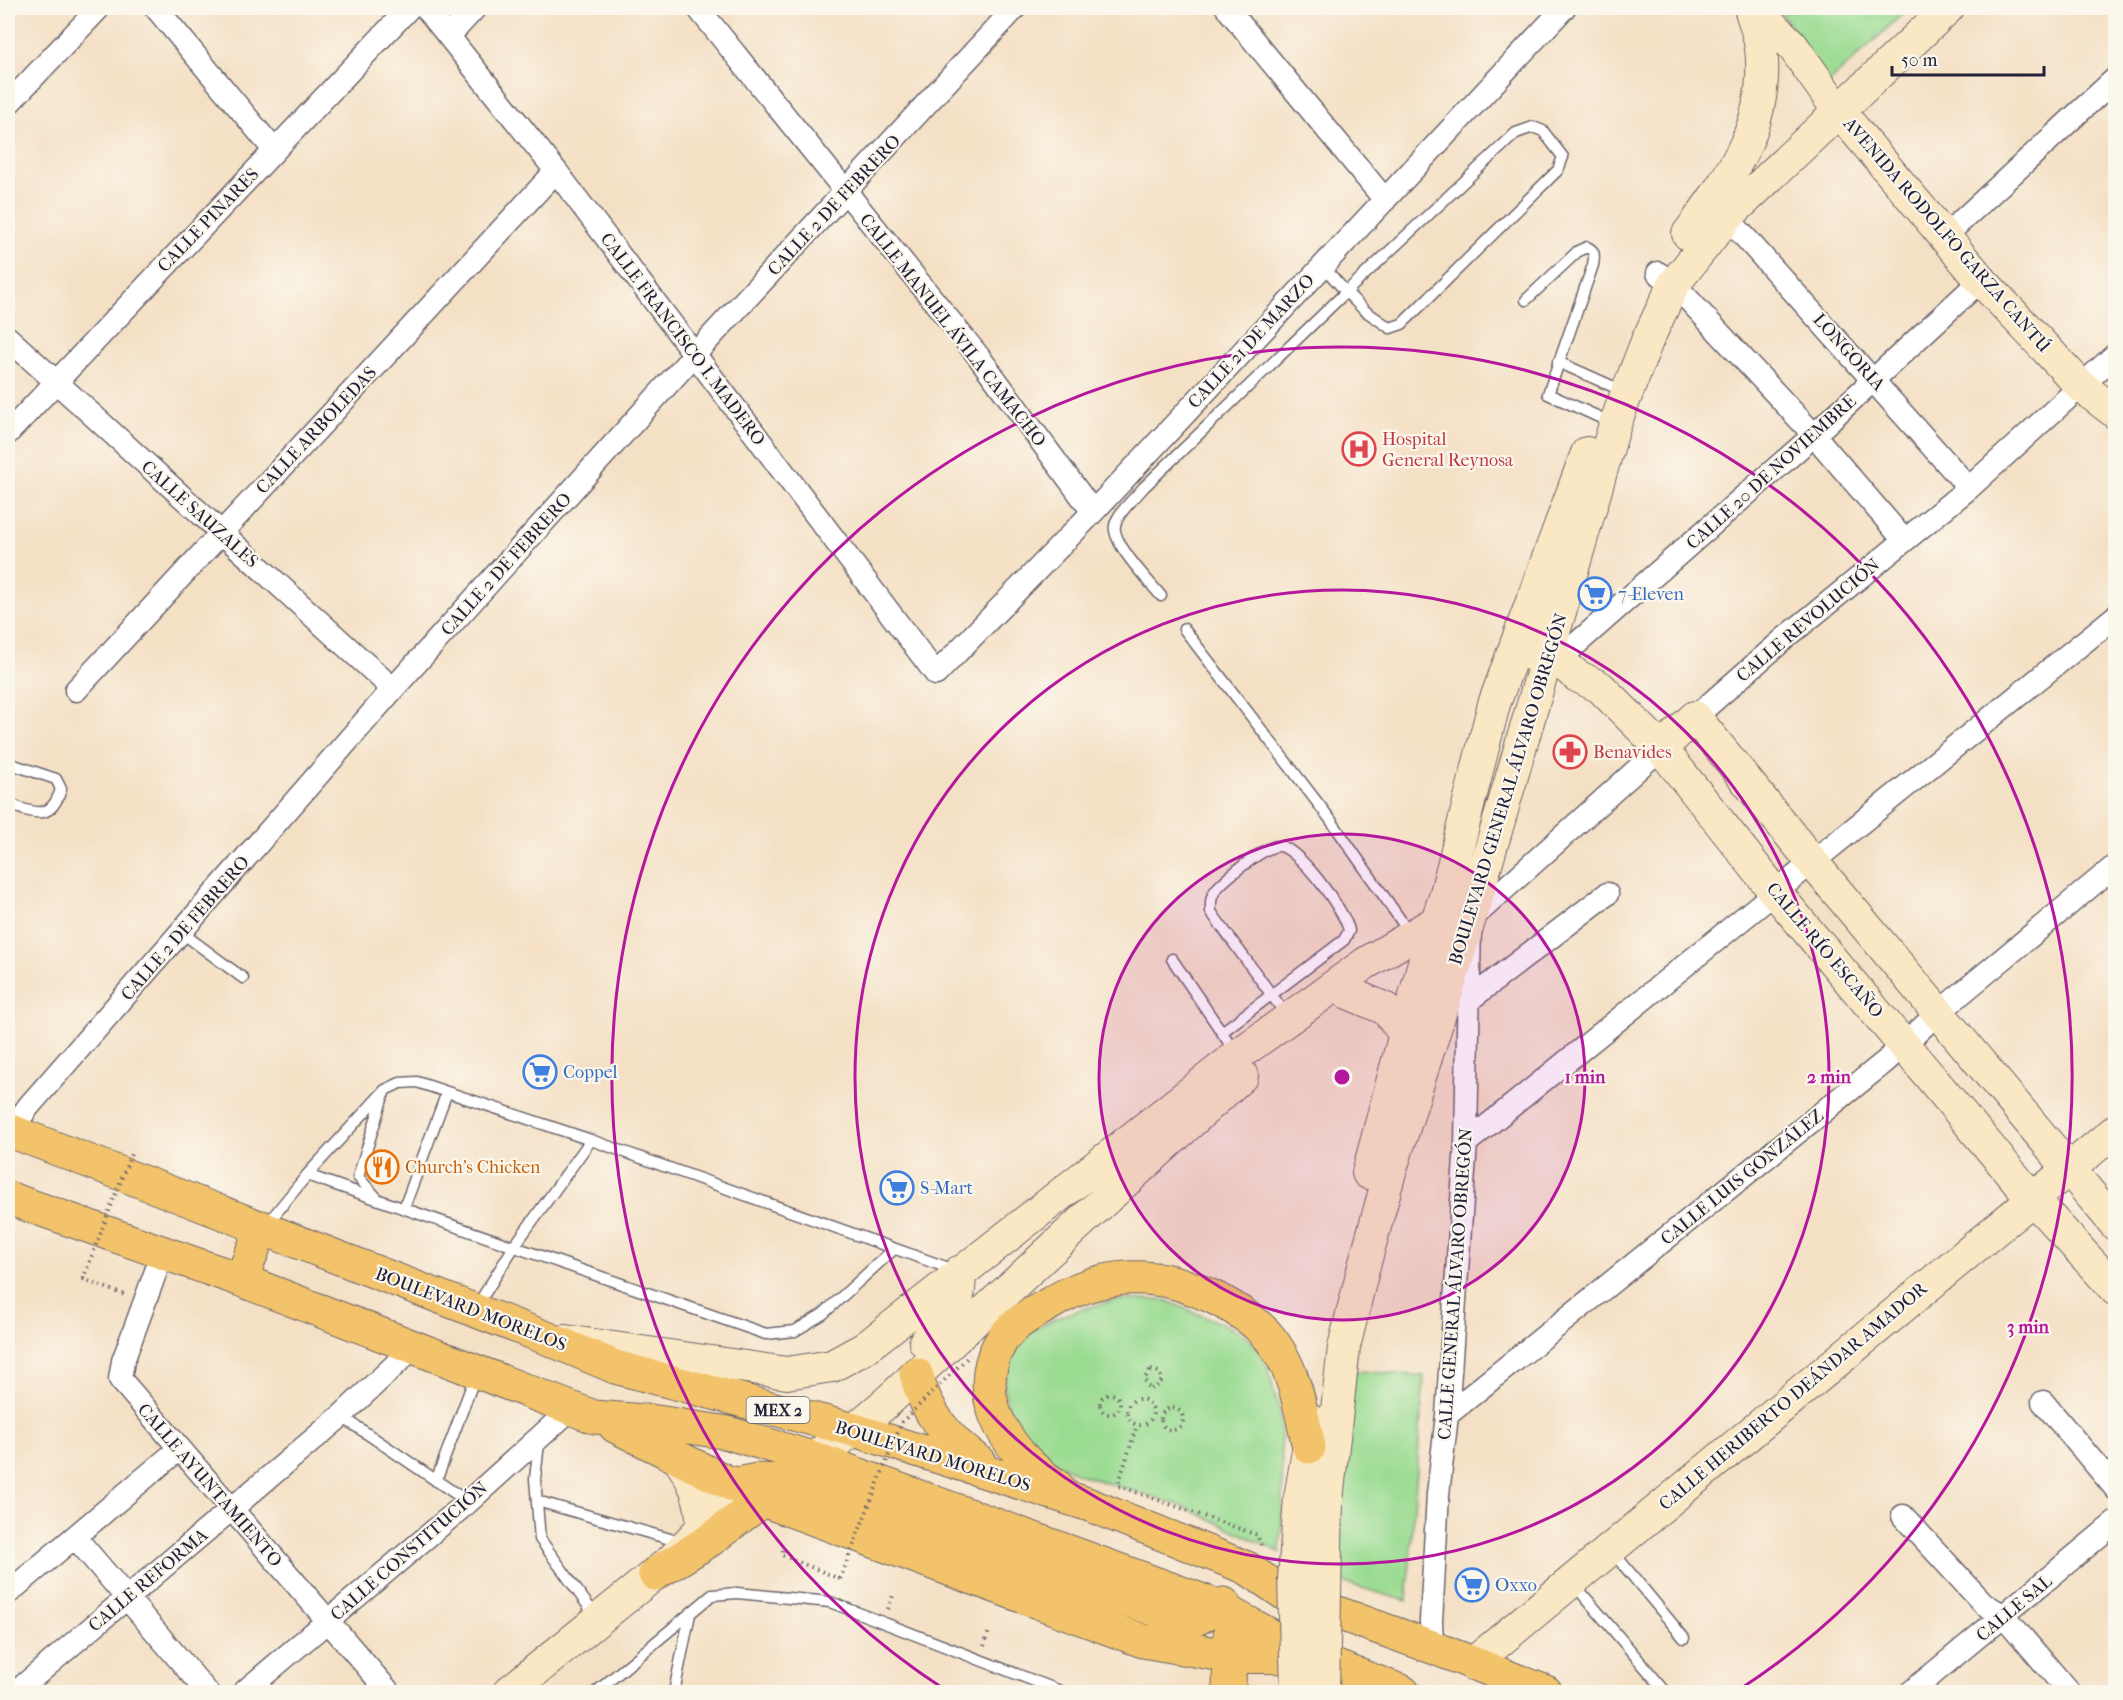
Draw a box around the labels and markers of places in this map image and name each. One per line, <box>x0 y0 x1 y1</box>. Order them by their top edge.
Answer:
place label: Hospital General Reynosa <box>1382 429 1514 471</box>
hospital icon: Hospital General Reynosa <box>1341 431 1377 467</box>
supermarket icon: 7-Eleven <box>1577 576 1613 612</box>
place label: 7-Eleven <box>1618 584 1684 605</box>
pharmacy icon: Benavides <box>1552 734 1588 770</box>
place label: Benavides <box>1593 742 1672 763</box>
supermarket icon: Coppel <box>522 1054 558 1090</box>
place label: Coppel <box>563 1062 618 1083</box>
centre of rings <box>1332 1067 1352 1087</box>
restaurant icon: Church's Chicken <box>364 1149 400 1185</box>
place label: Church's Chicken <box>405 1157 541 1178</box>
supermarket icon: S-Mart <box>879 1170 915 1206</box>
place label: S-Mart <box>920 1178 974 1199</box>
supermarket icon: Oxxo <box>1454 1567 1490 1603</box>
place label: Oxxo <box>1495 1575 1537 1596</box>

